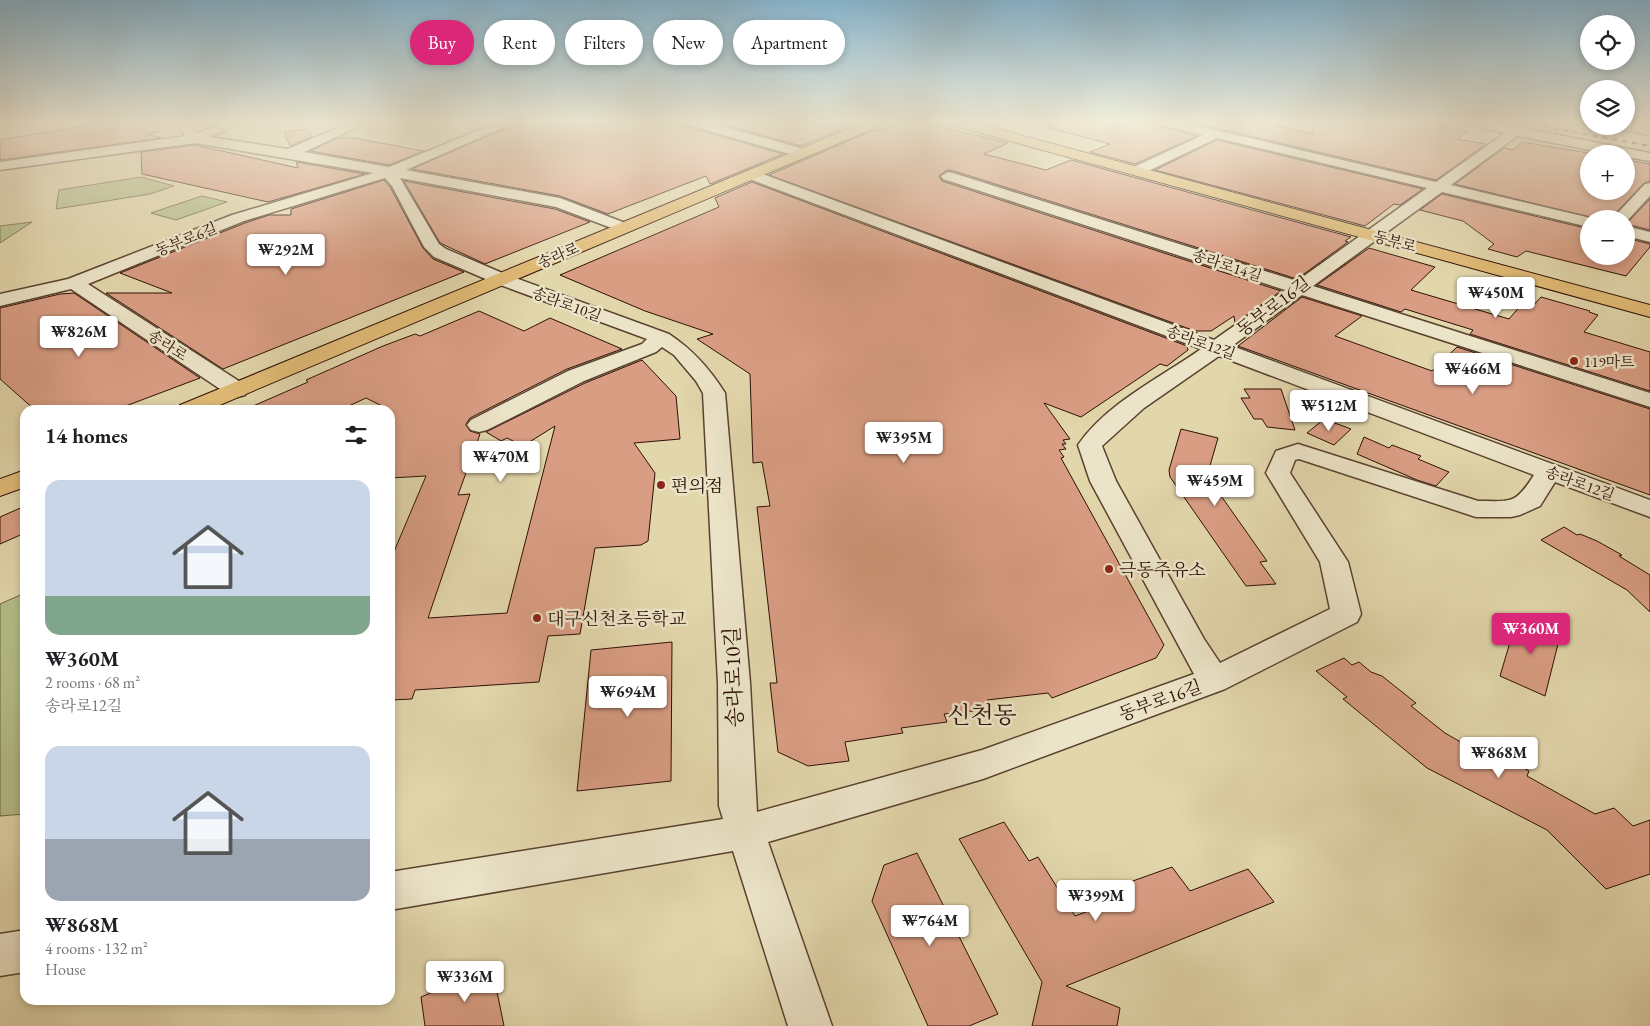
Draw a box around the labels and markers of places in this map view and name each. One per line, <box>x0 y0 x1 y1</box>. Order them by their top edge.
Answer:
pin: ₩292M <box>251 234 321 276</box>
pin: ₩450M <box>1461 276 1531 319</box>
pin: ₩826M <box>44 316 114 358</box>
pin: ₩466M <box>1438 352 1508 395</box>
place label: 119마트 <box>1584 352 1635 371</box>
marker: 119마트 <box>1568 355 1580 367</box>
pin: ₩512M <box>1294 390 1364 432</box>
pin: ₩395M <box>869 422 939 464</box>
pin: ₩470M <box>466 440 536 483</box>
pin: ₩459M <box>1180 464 1250 507</box>
place label: 편의점 <box>671 474 723 497</box>
marker: 편의점 <box>655 479 667 491</box>
place label: 극동주유소 <box>1119 558 1206 581</box>
marker: 극동주유소 <box>1103 563 1115 575</box>
place label: 대구신천초등학교 <box>547 607 687 630</box>
marker: 대구신천초등학교 <box>531 612 543 624</box>
pin: ₩360M <box>1496 612 1566 655</box>
pin: ₩694M <box>593 676 663 718</box>
pin: ₩868M <box>1464 736 1534 779</box>
pin: ₩399M <box>1061 880 1131 922</box>
pin: ₩764M <box>895 904 965 947</box>
pin: ₩336M <box>430 960 500 1003</box>

